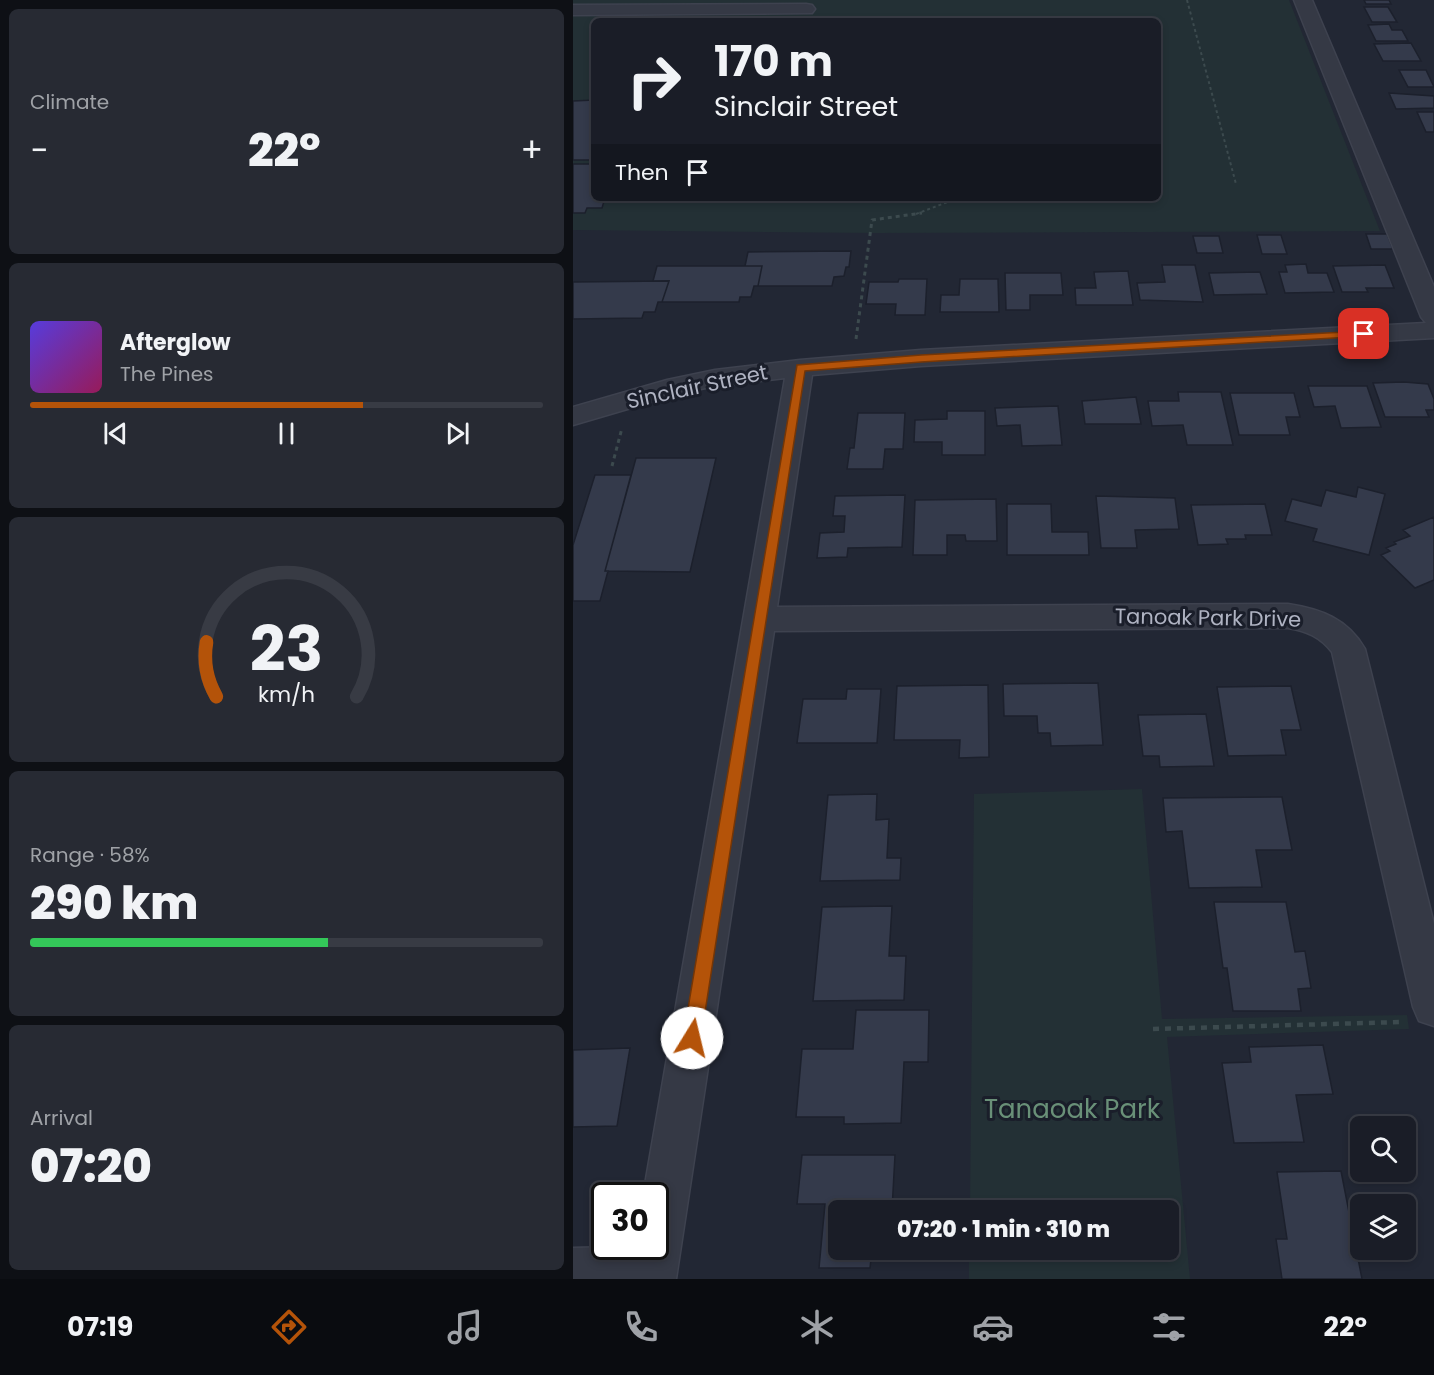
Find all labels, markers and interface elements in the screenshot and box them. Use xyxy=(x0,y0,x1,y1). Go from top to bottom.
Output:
text: 170 m xyxy=(714,32,833,91)
icon: right xyxy=(615,42,693,120)
text: Climate xyxy=(30,88,109,116)
text: Sinclair Street xyxy=(714,88,898,125)
text: 22° xyxy=(248,119,321,182)
text: − xyxy=(30,127,48,174)
text: + xyxy=(520,127,543,174)
icon: arrive xyxy=(681,156,714,189)
text: Then xyxy=(615,157,669,188)
pin xyxy=(1338,308,1389,359)
icon: arrive xyxy=(1347,317,1380,350)
text: Afterglow xyxy=(120,327,231,358)
street label: Sinclair Street xyxy=(624,357,770,416)
text: The Pines xyxy=(120,360,214,388)
icon: previous xyxy=(99,417,132,450)
icon: pause xyxy=(270,417,303,450)
icon: next xyxy=(441,417,474,450)
street label: Tanoak Park Drive xyxy=(1115,601,1301,634)
text: 23 xyxy=(250,605,323,693)
text: km/h xyxy=(258,679,315,710)
text: Range · 58% xyxy=(30,841,150,869)
text: 290 km xyxy=(30,872,198,935)
position arrow xyxy=(660,1006,724,1070)
park label: Tanaoak Park xyxy=(984,1091,1161,1127)
text: Arrival xyxy=(30,1104,93,1132)
map controls xyxy=(1350,1116,1416,1260)
button: search xyxy=(1350,1116,1416,1182)
text: 07:20 xyxy=(30,1135,152,1198)
speed limit sign: 30 xyxy=(591,1182,669,1260)
button: layers xyxy=(1350,1194,1416,1260)
text: 07:20 · 1 min · 310 m xyxy=(897,1214,1110,1245)
icon: directions xyxy=(268,1306,310,1348)
icon: music xyxy=(444,1306,486,1348)
icon: phone xyxy=(620,1306,662,1348)
icon: climate xyxy=(796,1306,838,1348)
icon: car xyxy=(972,1306,1014,1348)
icon: filters xyxy=(1148,1306,1190,1348)
text: 07:19 xyxy=(67,1308,133,1345)
text: 22° xyxy=(1324,1308,1367,1345)

